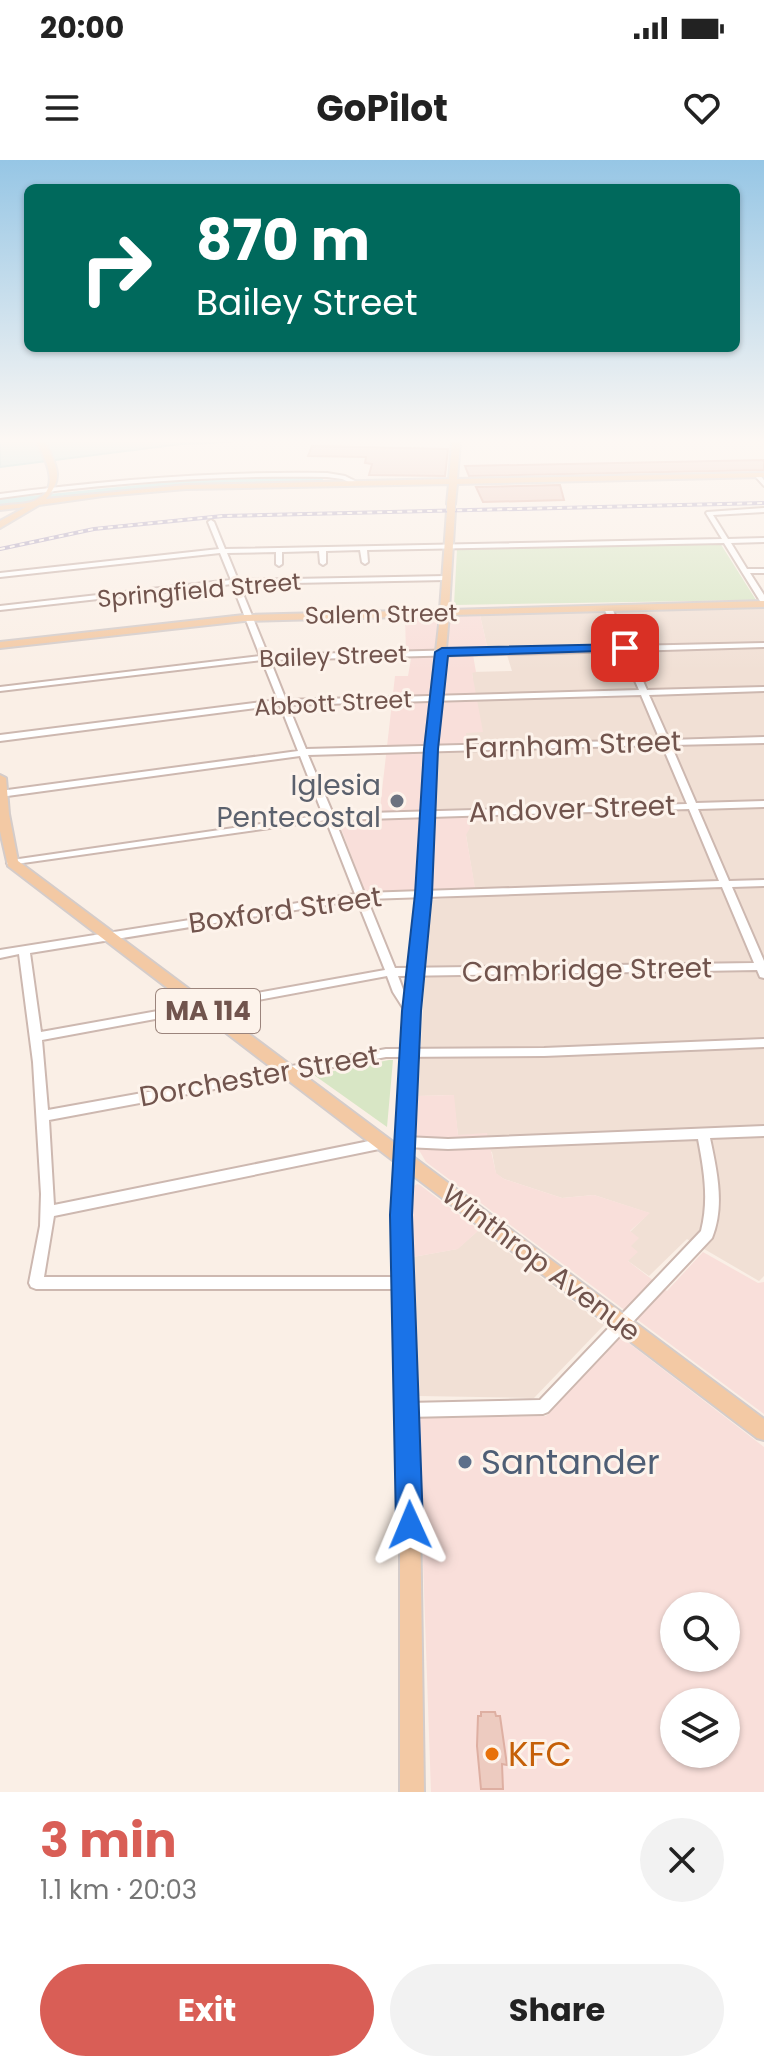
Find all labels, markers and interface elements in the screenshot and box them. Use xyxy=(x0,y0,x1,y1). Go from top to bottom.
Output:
text: 20:00 xyxy=(40,6,124,49)
text: GoPilot xyxy=(316,83,448,134)
icon: menu xyxy=(40,86,84,130)
icon: heart xyxy=(680,86,724,130)
text: 870 m xyxy=(196,201,370,280)
icon: right xyxy=(64,216,168,320)
text: Bailey Street xyxy=(196,277,418,328)
street label: Springfield Street xyxy=(96,565,302,615)
street label: Salem Street xyxy=(304,596,458,632)
pin xyxy=(591,614,659,682)
icon: arrive xyxy=(603,626,647,670)
street label: Bailey Street xyxy=(259,637,407,675)
street label: Abbott Street xyxy=(253,682,413,724)
street label: Farnham Street xyxy=(464,722,682,768)
place label: Iglesia Pentecostal xyxy=(216,766,381,837)
street label: Andover Street xyxy=(468,786,676,832)
marker: Iglesia Pentecostal xyxy=(388,792,406,810)
street label: Boxford Street xyxy=(186,877,384,943)
street label: Cambridge Street xyxy=(462,948,712,992)
road number: MA 114 xyxy=(156,989,260,1033)
street label: Dorchester Street xyxy=(136,1036,382,1116)
street label: Winthrop Avenue xyxy=(433,1175,649,1351)
place label: Santander xyxy=(481,1438,660,1486)
marker: Santander xyxy=(456,1453,474,1471)
position arrow xyxy=(368,1483,452,1567)
map controls xyxy=(660,1592,740,1768)
button: search xyxy=(660,1592,740,1672)
button: layers xyxy=(660,1688,740,1768)
place label: KFC xyxy=(508,1730,572,1778)
marker: KFC xyxy=(483,1745,501,1763)
text: 3 min xyxy=(40,1807,177,1874)
button: close xyxy=(640,1818,724,1902)
text: 1.1 km · 20:03 xyxy=(40,1872,197,1908)
button: Exit xyxy=(40,1964,374,2056)
button: Share xyxy=(390,1964,724,2056)

